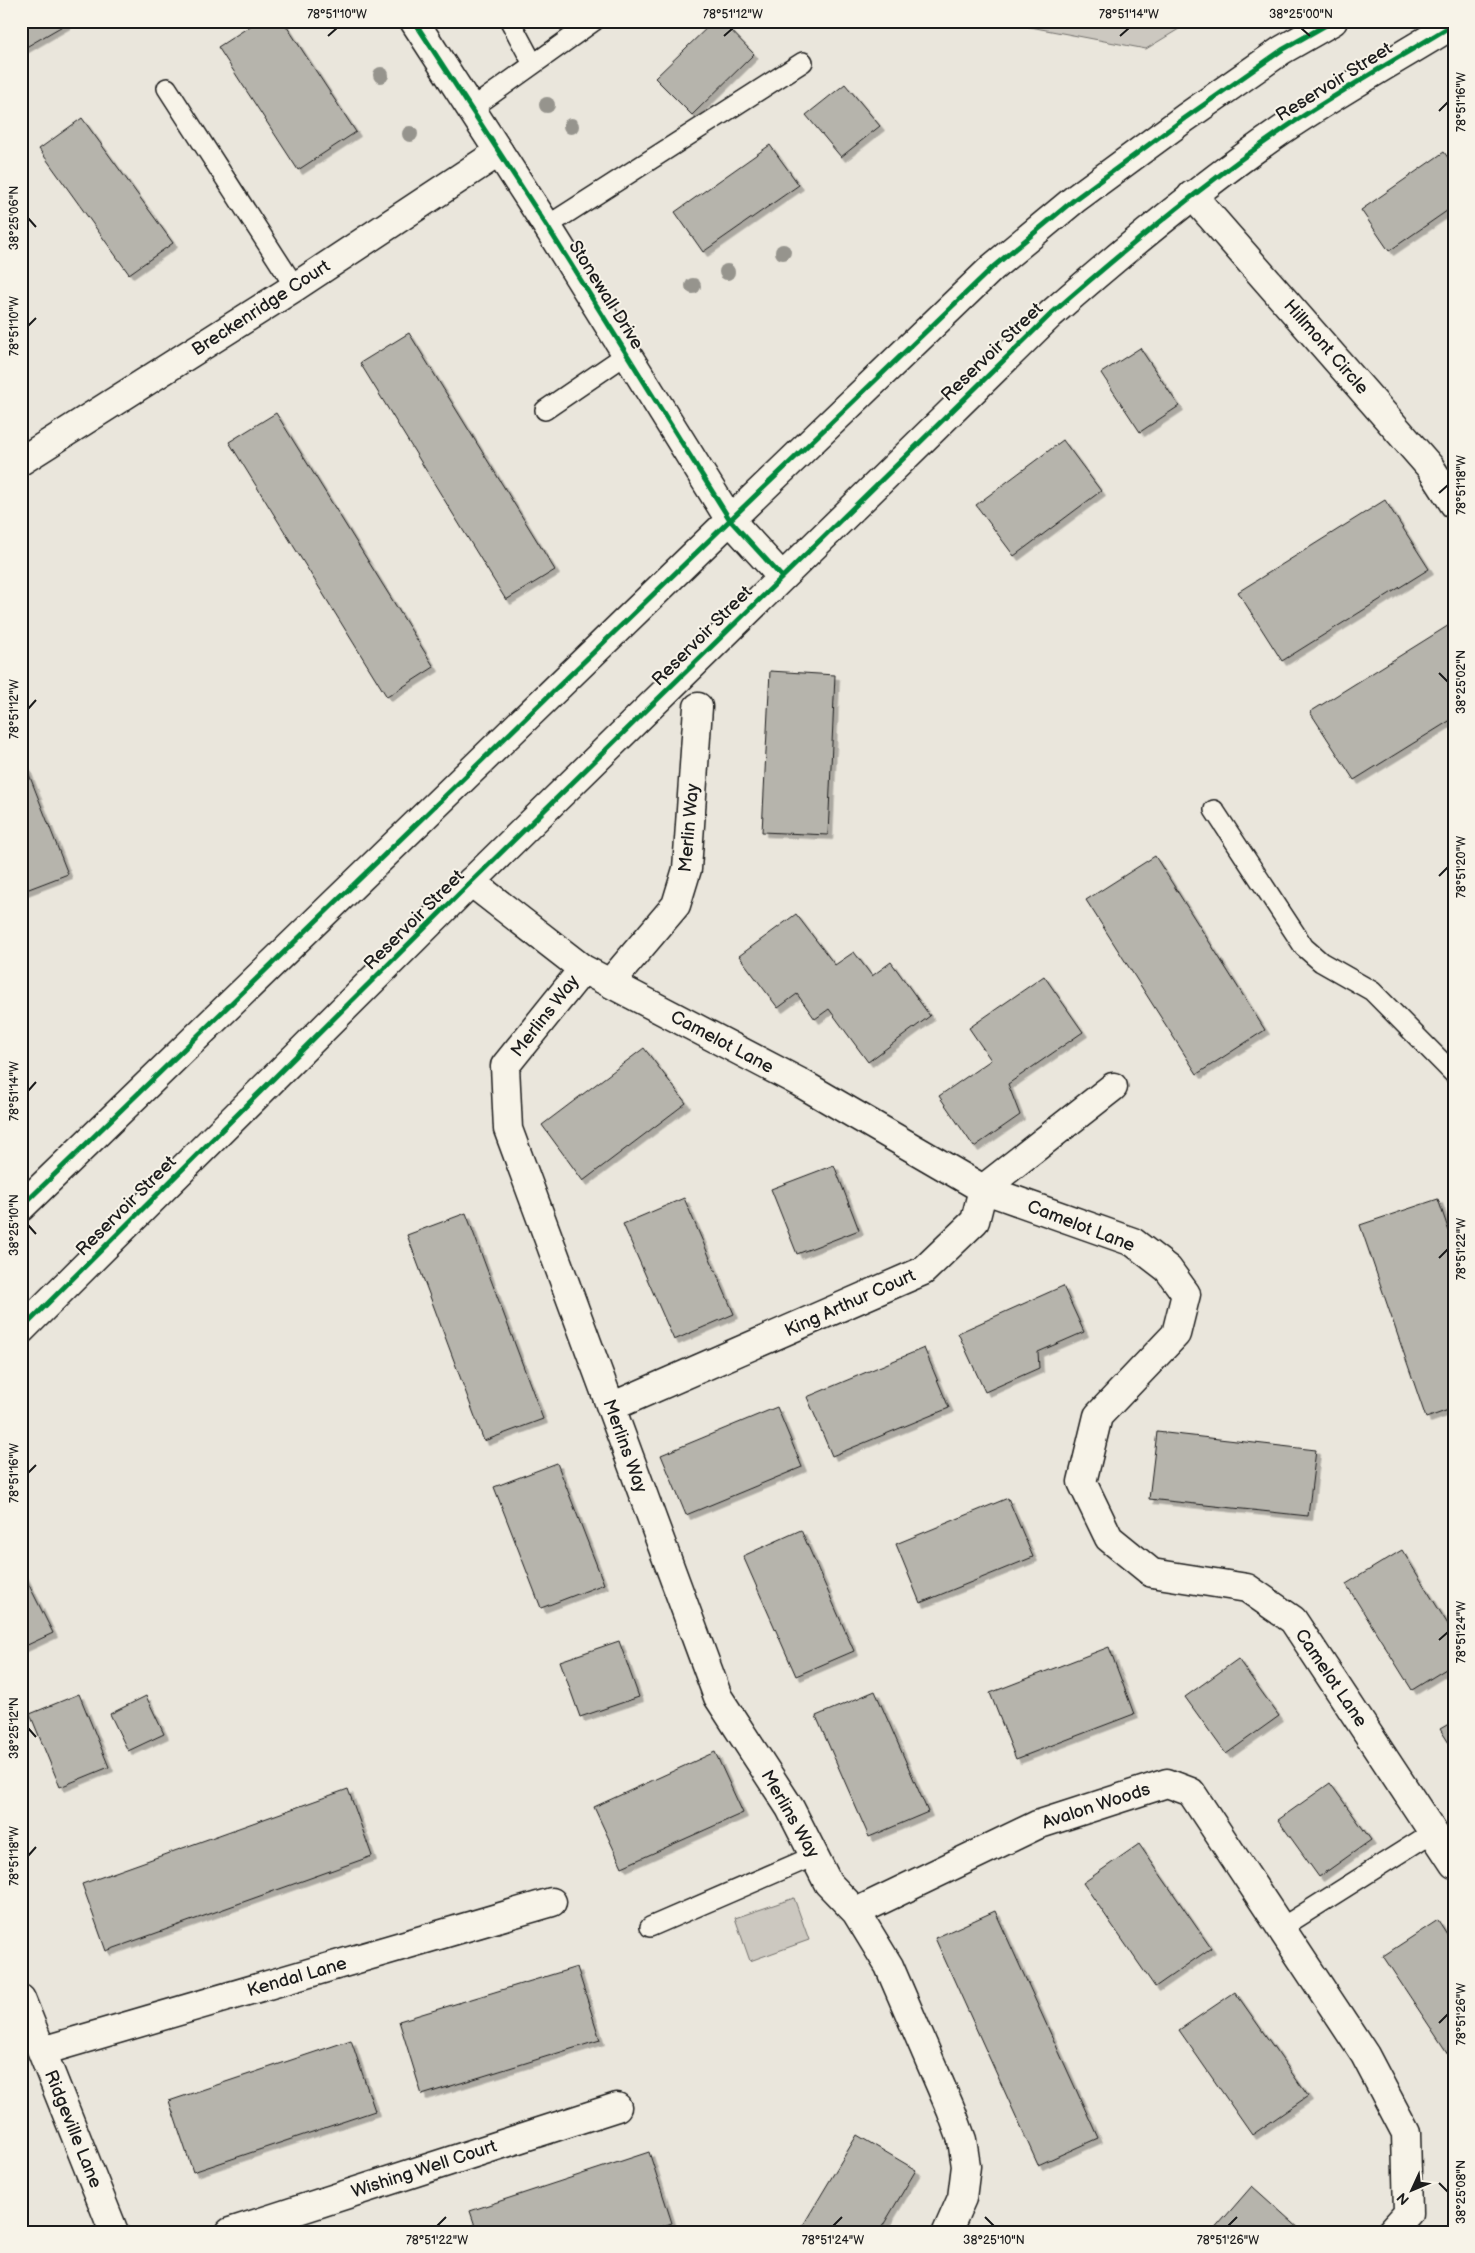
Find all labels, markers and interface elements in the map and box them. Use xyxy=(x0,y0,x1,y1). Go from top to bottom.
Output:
text: 78°51'10"W xyxy=(307,7,367,22)
text: 78°51'12"W xyxy=(703,7,763,22)
text: 78°51'14"W xyxy=(1099,7,1159,22)
text: 38°25'00"N xyxy=(1269,7,1333,22)
street label: Reservoir Street xyxy=(1272,38,1396,126)
text: 78°51'16"W xyxy=(1454,72,1469,132)
text: 38°25'06"N xyxy=(7,186,22,250)
street label: Stonewall Drive xyxy=(564,237,648,354)
street label: Breckenridge Court xyxy=(188,255,334,360)
street label: Hillmont Circle xyxy=(1279,295,1373,399)
text: 78°51'10"W xyxy=(7,296,22,356)
street label: Reservoir Street xyxy=(937,298,1047,406)
text: 78°51'18"W xyxy=(1454,455,1469,515)
street label: Reservoir Street xyxy=(648,581,757,690)
text: 38°25'02"N xyxy=(1454,650,1469,714)
text: 78°51'12"W xyxy=(7,679,22,739)
street label: Merlin Way xyxy=(675,782,703,873)
text: 78°51'20"W xyxy=(1454,836,1469,898)
street label: Reservoir Street xyxy=(360,865,469,974)
street label: Merlins Way xyxy=(507,970,584,1061)
street label: Camelot Lane xyxy=(667,1006,777,1078)
text: 78°51'14"W xyxy=(7,1061,22,1121)
street label: Reservoir Street xyxy=(72,1151,181,1260)
text: 38°25'10"N xyxy=(7,1194,22,1256)
street label: Camelot Lane xyxy=(1024,1196,1138,1256)
text: 78°51'22"W xyxy=(1454,1218,1469,1280)
street label: King Arthur Court xyxy=(781,1265,919,1341)
street label: Merlins Way xyxy=(598,1396,652,1496)
text: 78°51'16"W xyxy=(7,1443,22,1503)
text: 78°51'24"W xyxy=(1454,1601,1469,1663)
street label: Camelot Lane xyxy=(1291,1625,1372,1731)
text: 38°25'12"N xyxy=(7,1697,22,1759)
street label: Merlins Way xyxy=(756,1766,824,1862)
street label: Avalon Woods xyxy=(1039,1779,1153,1833)
text: 78°51'18"W xyxy=(7,1826,22,1886)
street label: Kendal Lane xyxy=(245,1953,349,2001)
text: 78°51'26"W xyxy=(1454,1983,1469,2045)
street label: Ridgeville Lane xyxy=(40,2067,106,2191)
street label: Wishing Well Court xyxy=(349,2135,500,2202)
text: 38°25'08"N xyxy=(1454,2160,1469,2224)
north arrow xyxy=(1388,2166,1438,2216)
text: N xyxy=(1393,2189,1413,2208)
text: 78°51'22"W xyxy=(406,2233,468,2248)
text: 78°51'24"W xyxy=(802,2233,864,2248)
text: 38°25'10"N xyxy=(963,2233,1025,2248)
text: 78°51'26"W xyxy=(1197,2233,1259,2248)

